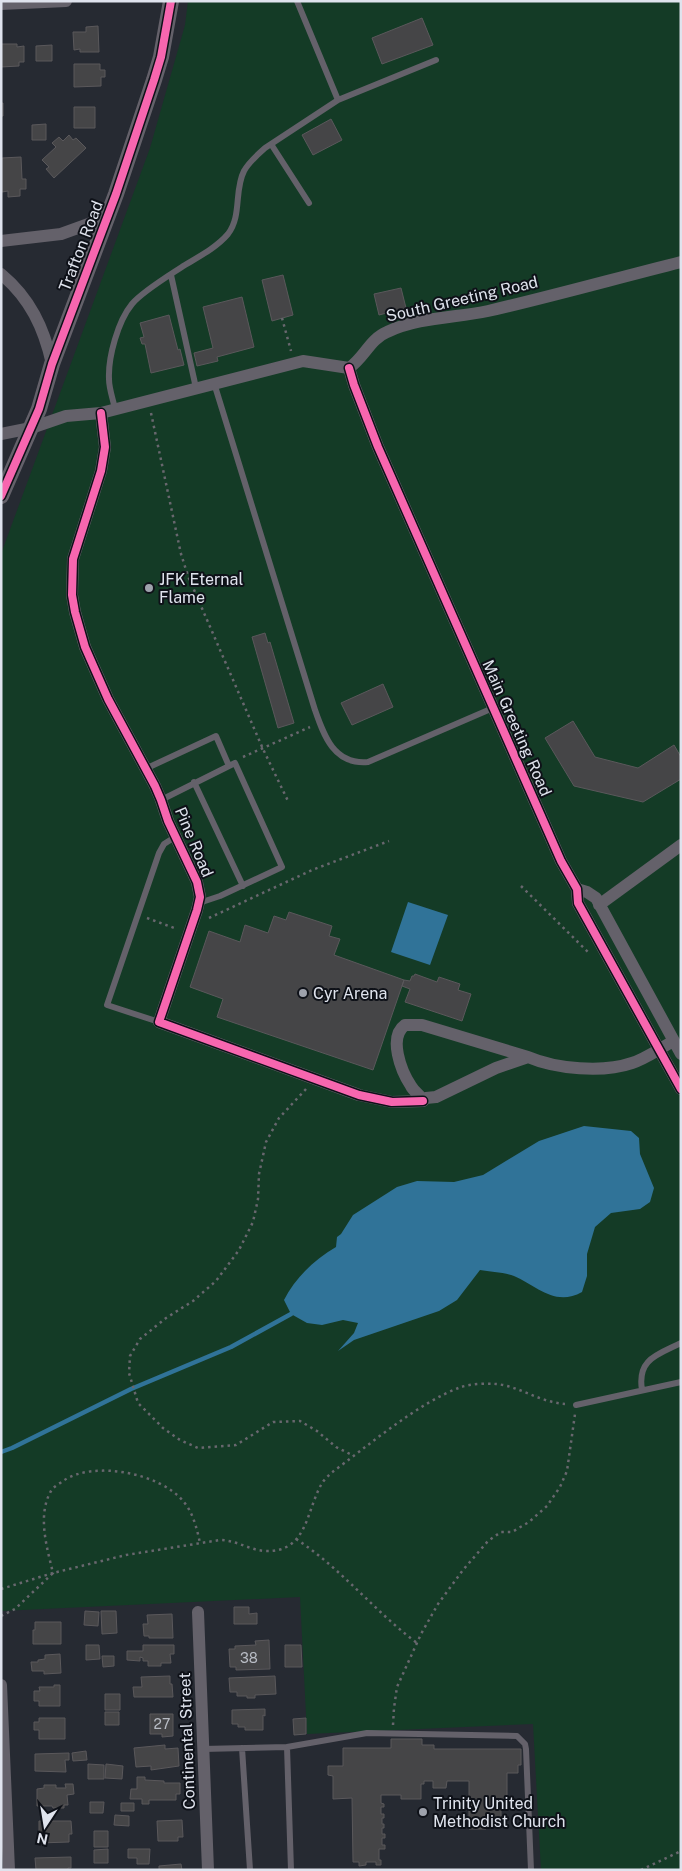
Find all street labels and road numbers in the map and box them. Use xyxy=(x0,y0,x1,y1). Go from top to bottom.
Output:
street label: Trafton Road xyxy=(55,198,107,294)
street label: South Greeting Road xyxy=(384,272,540,326)
street label: Main Greeting Road xyxy=(478,657,556,799)
street label: Pine Road xyxy=(171,804,217,880)
street label: Continental Street xyxy=(175,1672,199,1810)

